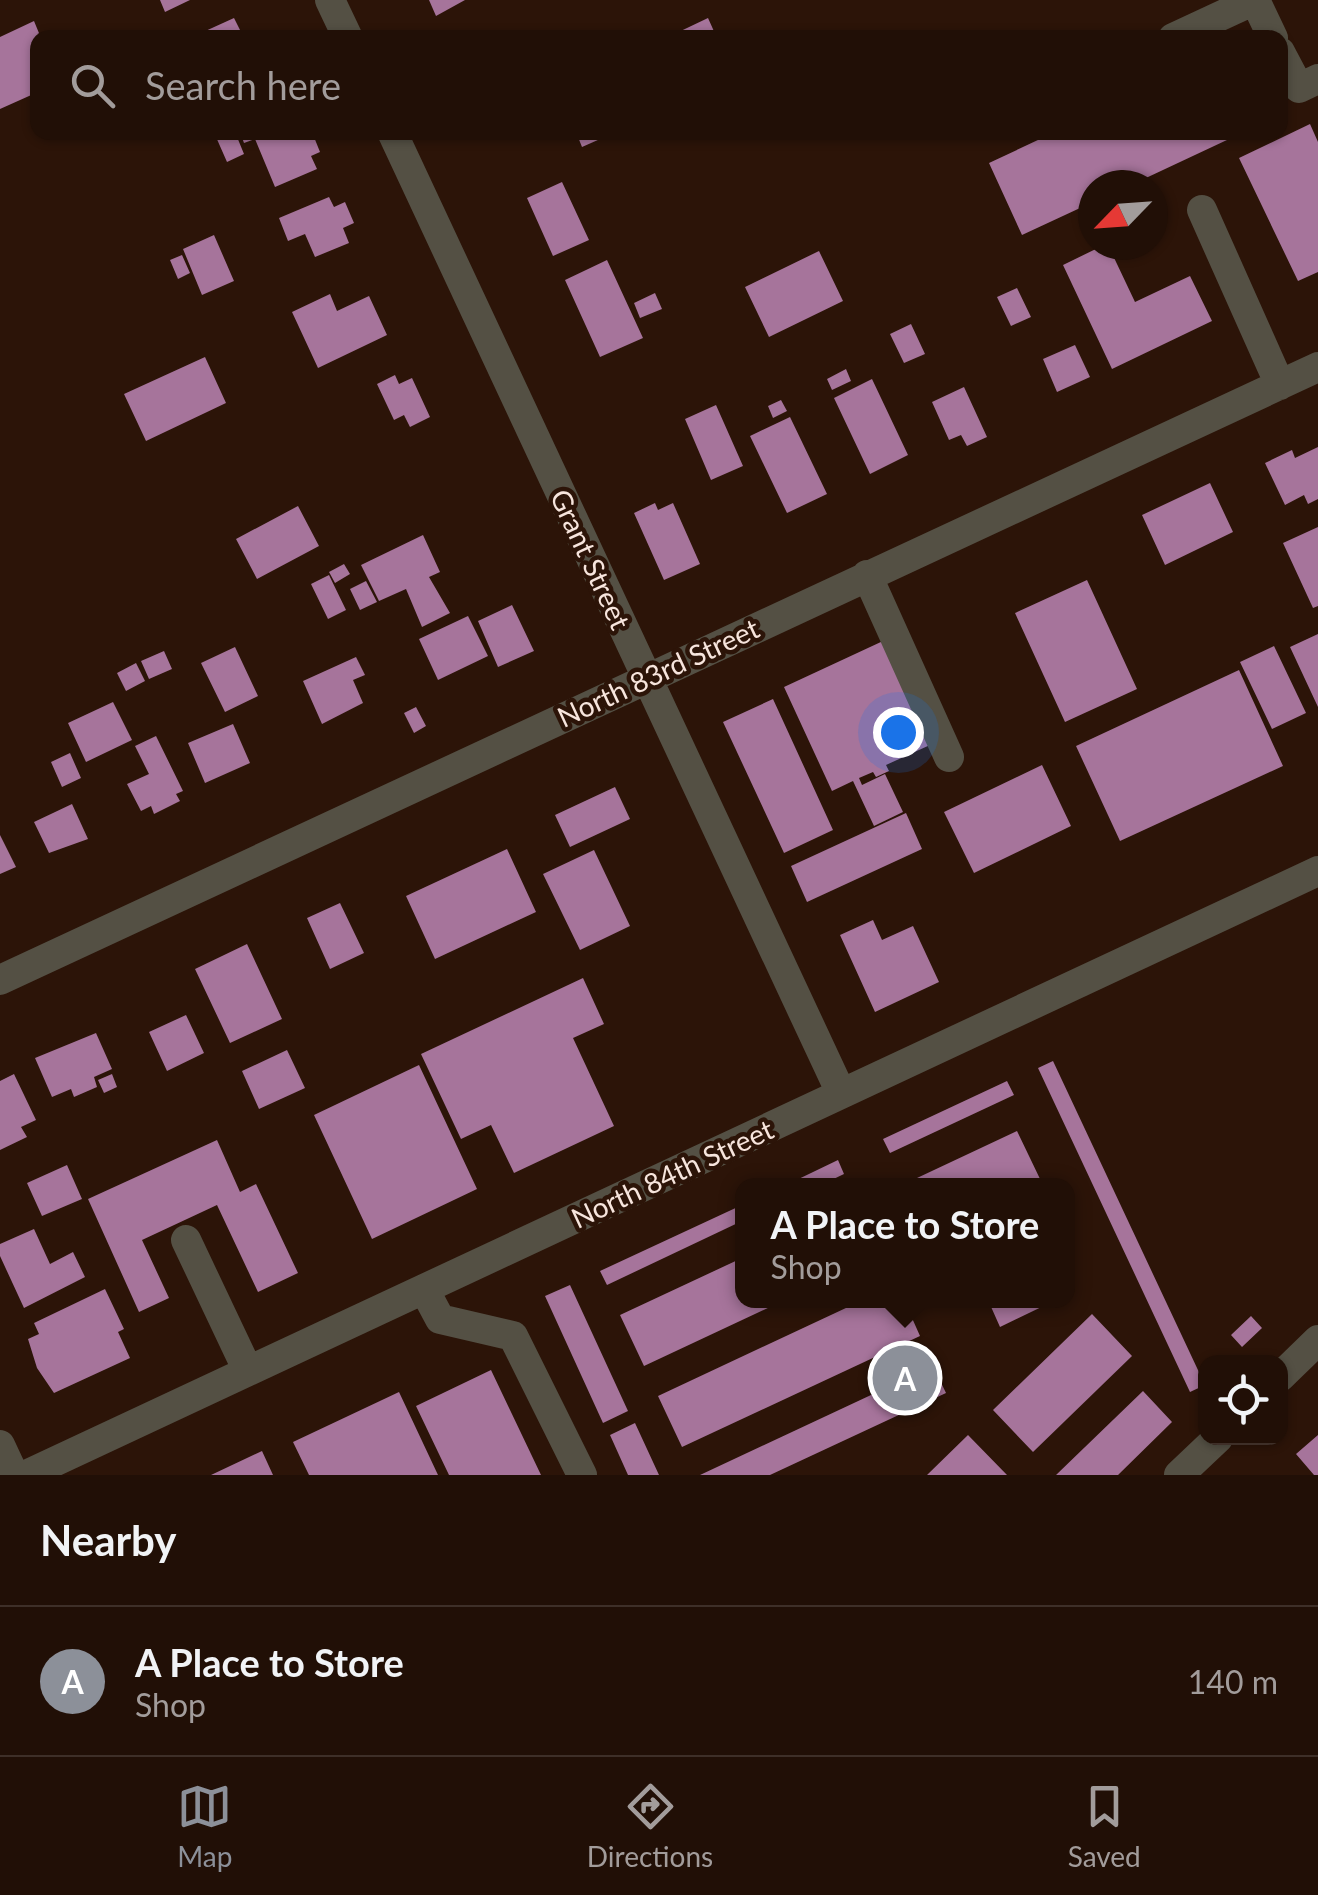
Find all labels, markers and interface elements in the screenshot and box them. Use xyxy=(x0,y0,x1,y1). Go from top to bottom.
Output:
search box xyxy=(30,30,1288,140)
icon: search xyxy=(65,58,120,113)
text: Search here xyxy=(145,62,341,108)
north arrow xyxy=(1078,170,1168,260)
street label: Grant Street xyxy=(544,484,638,634)
street label: North 83rd Street xyxy=(552,610,764,734)
your location xyxy=(873,707,924,758)
street label: North 84th Street xyxy=(566,1111,778,1235)
popup xyxy=(735,1178,1075,1308)
text: A Place to Store xyxy=(771,1201,1039,1247)
text: Shop xyxy=(771,1247,842,1286)
pin: A xyxy=(872,1340,938,1416)
map controls xyxy=(1198,1355,1288,1445)
button: locate xyxy=(1198,1355,1288,1445)
text: Nearby xyxy=(40,1515,177,1565)
text: A Place to Store xyxy=(135,1639,404,1685)
text: A xyxy=(61,1662,84,1701)
text: 140 m xyxy=(1188,1662,1278,1701)
text: Shop xyxy=(135,1685,206,1724)
tab: Map xyxy=(177,1779,232,1873)
tab: Directions xyxy=(587,1779,713,1873)
tab: Saved xyxy=(1068,1779,1141,1873)

